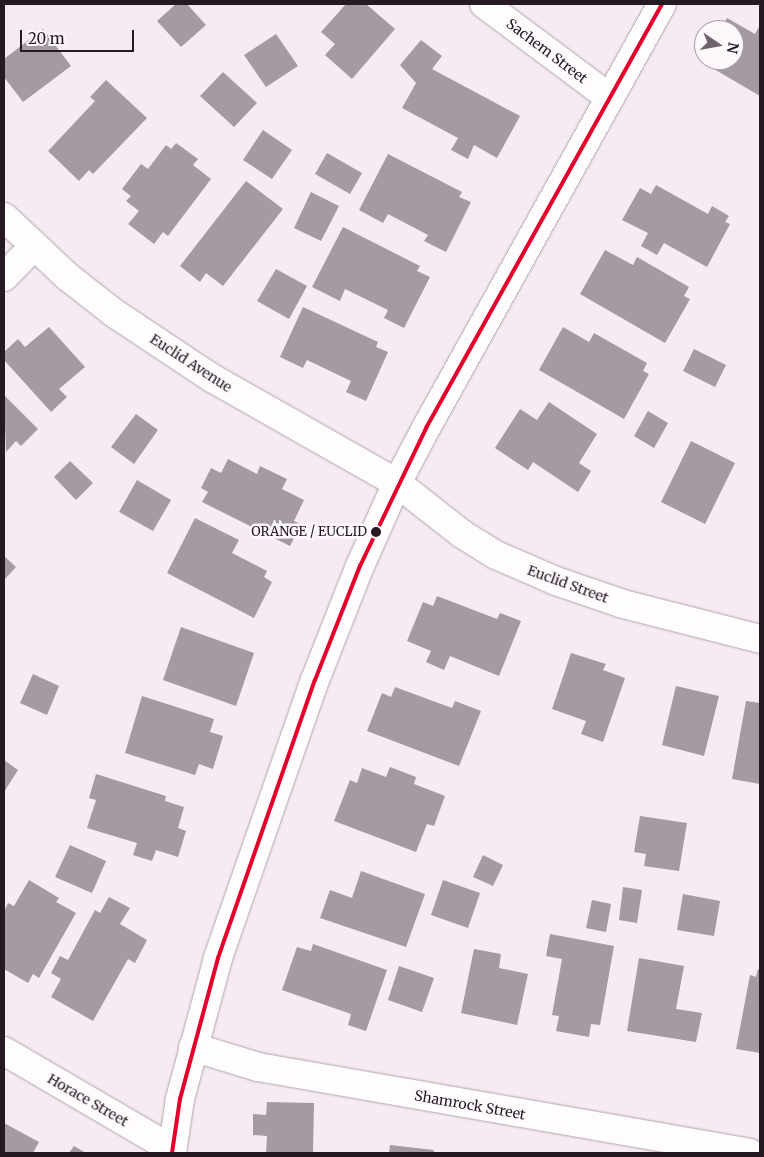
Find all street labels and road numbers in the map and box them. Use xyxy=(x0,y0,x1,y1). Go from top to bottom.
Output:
street label: Sachem Street xyxy=(503,15,591,87)
street label: Euclid Avenue xyxy=(147,330,235,396)
street label: Euclid Street xyxy=(525,562,611,606)
street label: Horace Street xyxy=(45,1070,131,1130)
street label: Shamrock Street xyxy=(413,1087,527,1123)

